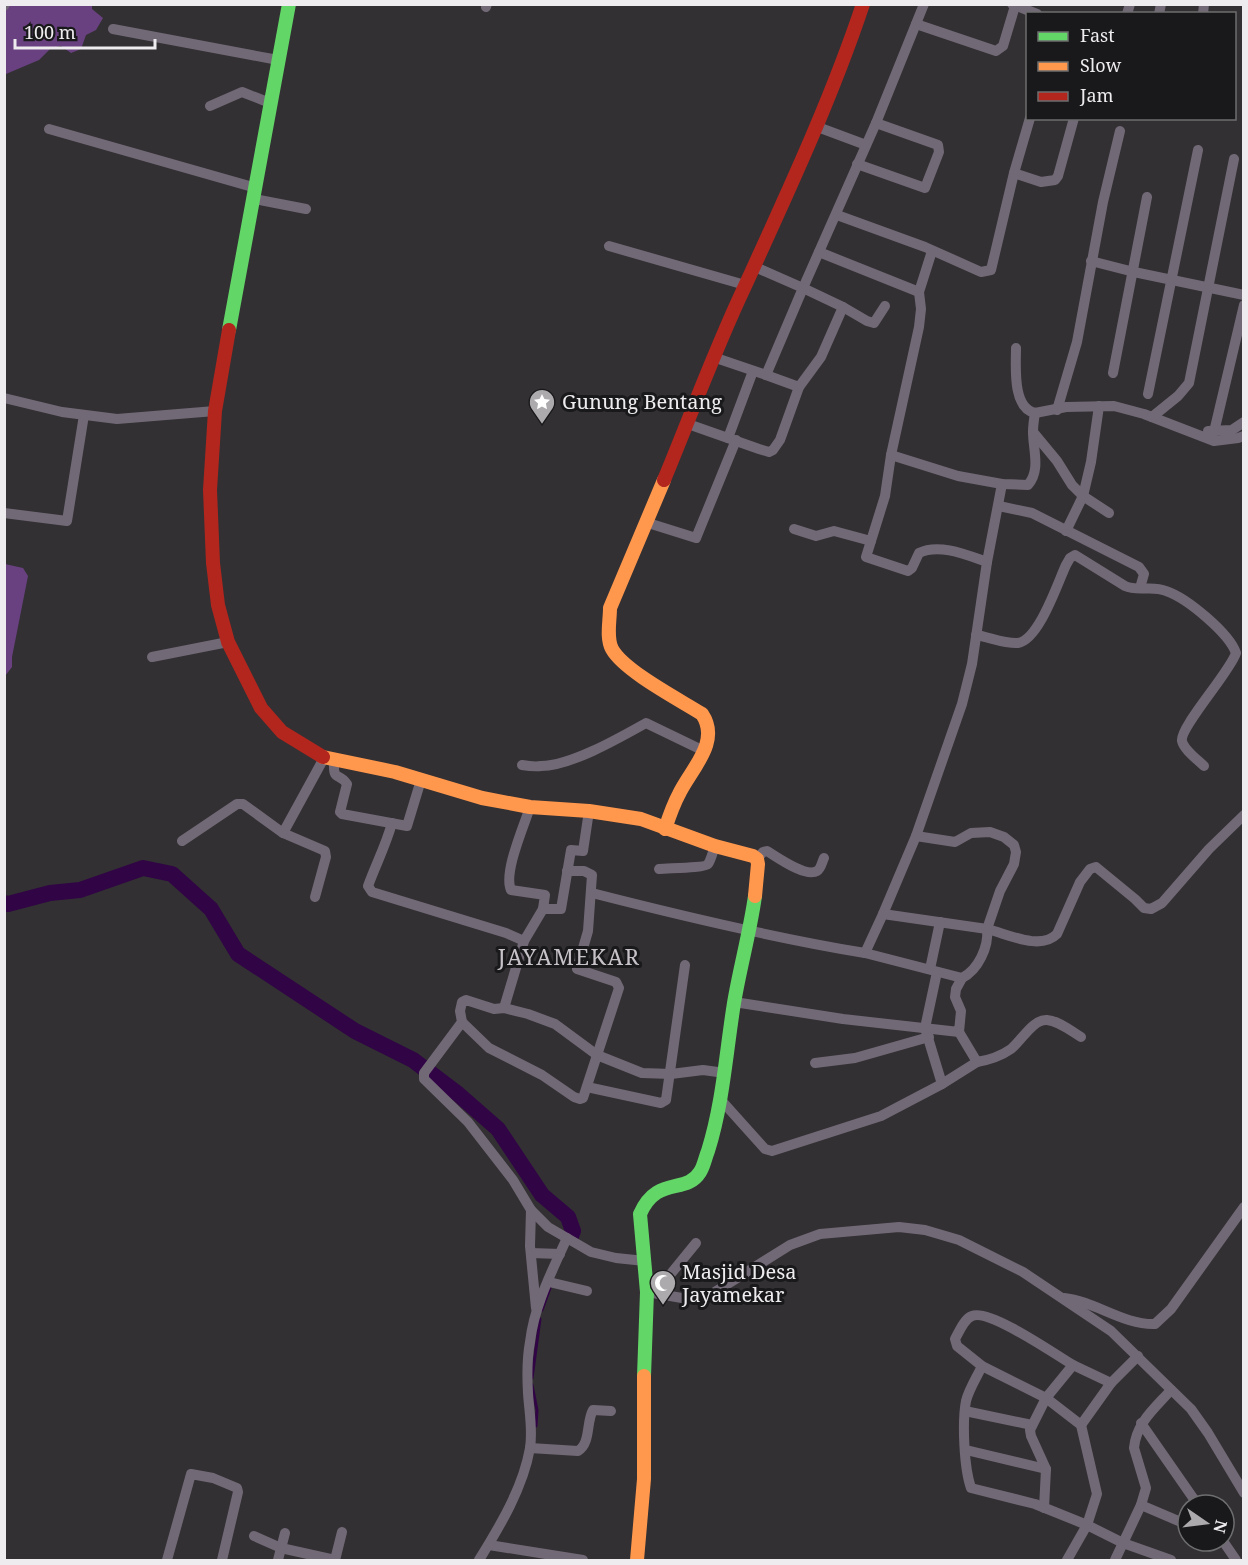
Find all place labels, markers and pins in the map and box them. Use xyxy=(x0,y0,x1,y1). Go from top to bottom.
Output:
place icon: Gunung Bentang xyxy=(527,387,557,425)
place label: Gunung Bentang xyxy=(562,388,722,415)
place label: Masjid Desa Jayamekar xyxy=(681,1258,796,1308)
mosque icon: Masjid Desa Jayamekar xyxy=(648,1268,678,1306)

